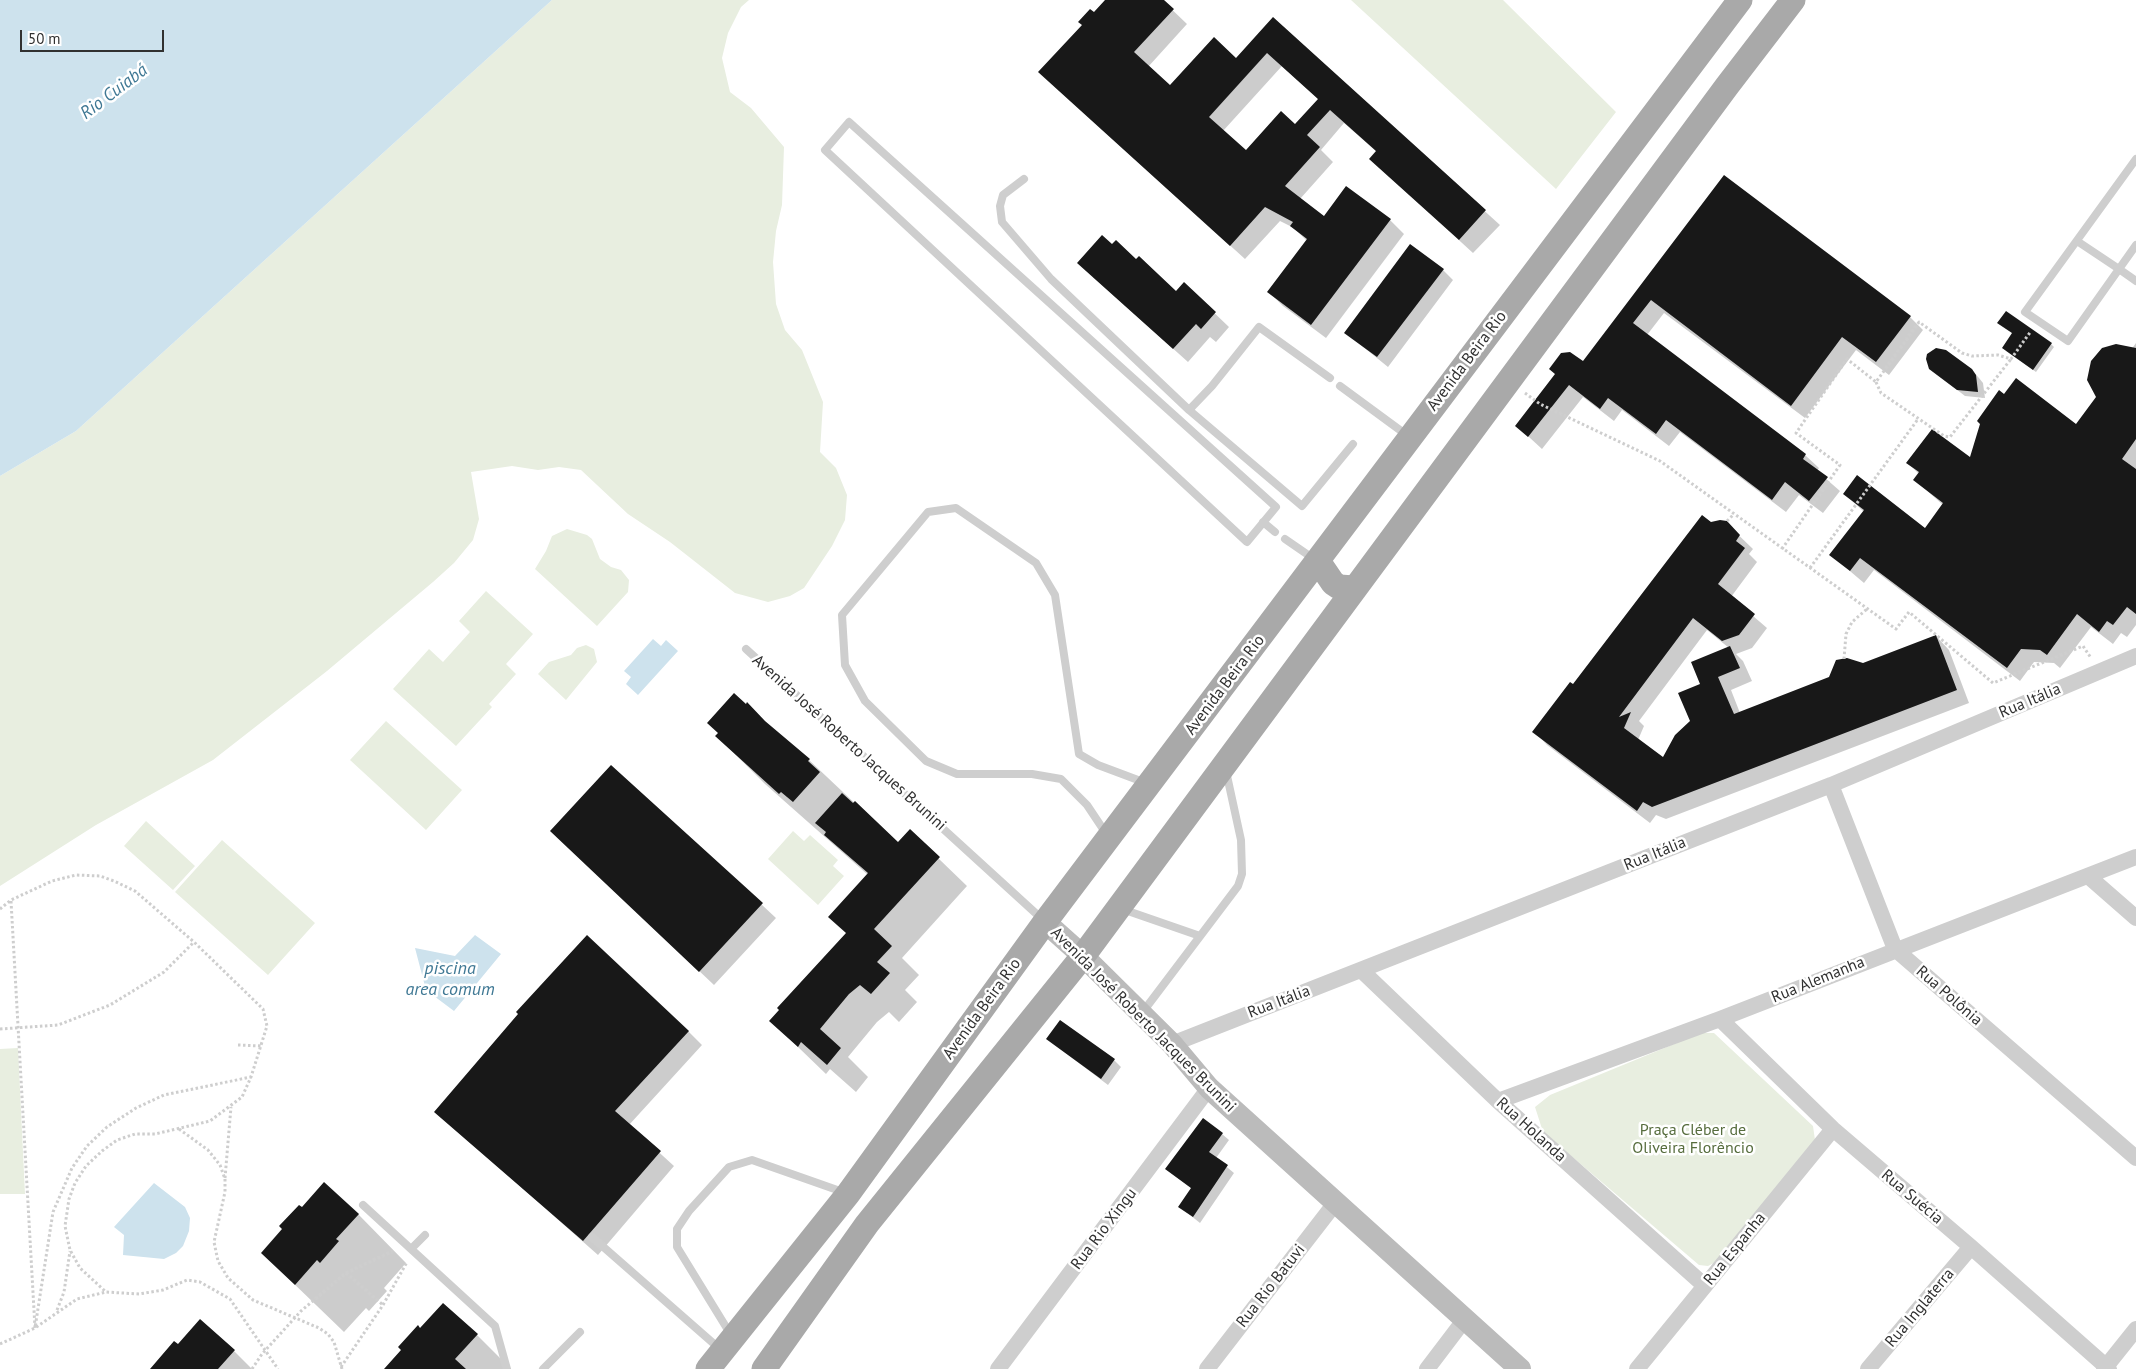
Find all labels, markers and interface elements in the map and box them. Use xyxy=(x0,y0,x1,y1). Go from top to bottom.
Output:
scale bar xyxy=(22,20,166,52)
text: 50 m xyxy=(28,29,61,48)
water label: Rio Cuiabá xyxy=(76,60,152,124)
street label: Avenida Beira Rio xyxy=(1423,307,1511,415)
street label: Avenida Beira Rio xyxy=(1181,631,1269,739)
street label: Avenida José Roberto Jacques Brunini xyxy=(748,651,950,835)
street label: Rua Itália xyxy=(1996,679,2064,723)
street label: Rua Itália xyxy=(1621,833,1689,875)
street label: Avenida José Roberto Jacques Brunini xyxy=(1046,923,1240,1117)
street label: Rua Alemanha xyxy=(1769,953,1867,1007)
street label: Avenida Beira Rio xyxy=(939,955,1025,1063)
water label: piscina area comum xyxy=(405,958,495,1001)
street label: Rua Polônia xyxy=(1912,962,1986,1030)
street label: Rua Itália xyxy=(1245,981,1313,1023)
street label: Rua Holanda xyxy=(1492,1094,1570,1166)
park label: Praça Cléber de Oliveira Florêncio xyxy=(1632,1120,1754,1158)
street label: Rua Suécia xyxy=(1877,1166,1947,1228)
street label: Rua Rio Xingu xyxy=(1067,1184,1141,1274)
street label: Rua Espanha xyxy=(1700,1209,1770,1289)
street label: Rua Rio Batuvi xyxy=(1233,1241,1309,1331)
street label: Rua Inglaterra xyxy=(1881,1265,1959,1351)

